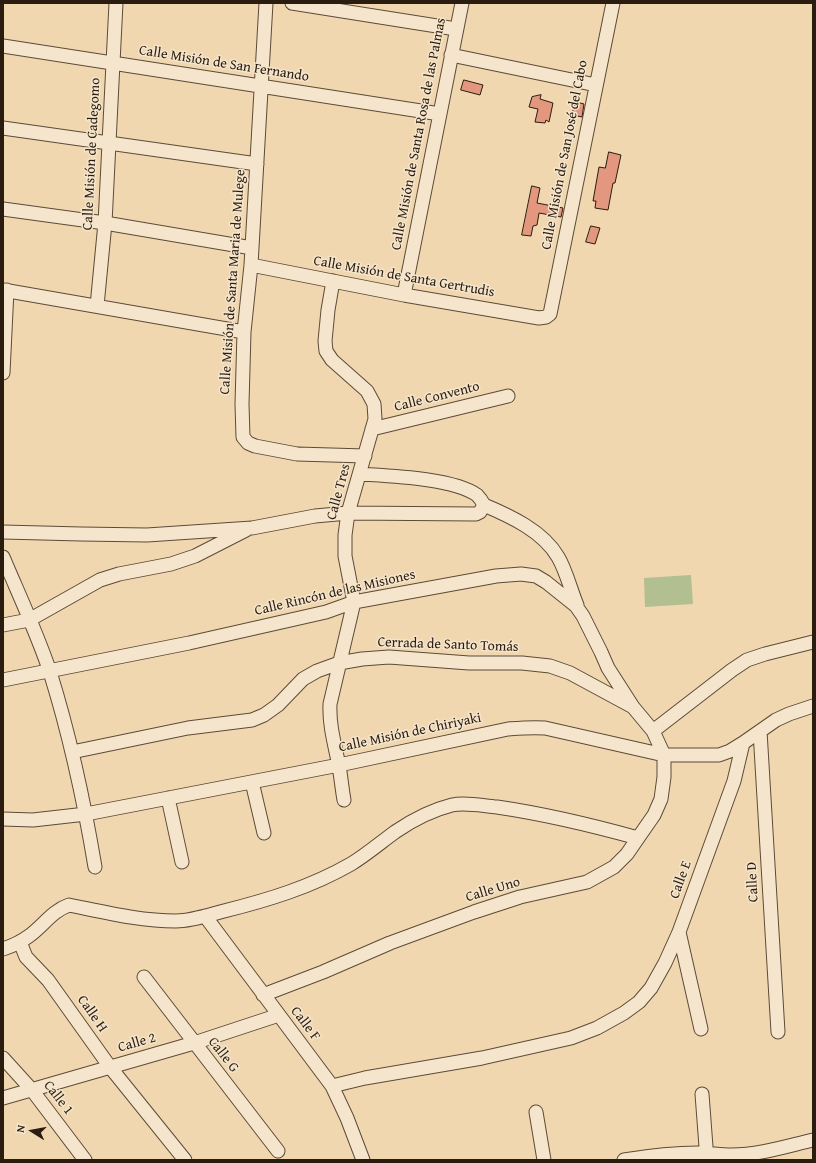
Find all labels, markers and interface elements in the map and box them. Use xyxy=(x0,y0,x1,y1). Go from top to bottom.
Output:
street label: Calle Misión de Santa Rosa de las Palmas xyxy=(388,16,450,252)
street label: Calle Misión de San Fernando xyxy=(138,42,310,86)
street label: Calle Misión de San José del Cabo xyxy=(538,59,592,251)
street label: Calle Misión de Cadegomo xyxy=(80,77,104,231)
street label: Calle Misión de Santa Maria de Mulege xyxy=(217,169,249,395)
street label: Calle Misión de Santa Gertrudis xyxy=(312,253,496,301)
street label: Calle Convento xyxy=(393,378,481,416)
street label: Calle Tres xyxy=(323,462,355,522)
street label: Calle Rincón de las Misiones xyxy=(253,566,417,620)
street label: Cerrada de Santo Tomás xyxy=(377,634,519,656)
street label: Calle Misión de Chiriyaki xyxy=(337,710,483,756)
street label: Calle E xyxy=(666,859,696,901)
street label: Calle D xyxy=(744,861,762,903)
street label: Calle Uno xyxy=(464,874,522,906)
street label: Calle H xyxy=(73,992,111,1036)
street label: Calle F xyxy=(287,1004,323,1044)
street label: Calle 2 xyxy=(116,1030,158,1056)
street label: Calle G xyxy=(204,1034,242,1076)
street label: Calle 1 xyxy=(40,1078,76,1118)
north arrow xyxy=(12,1111,52,1151)
text: N xyxy=(12,1124,29,1134)

